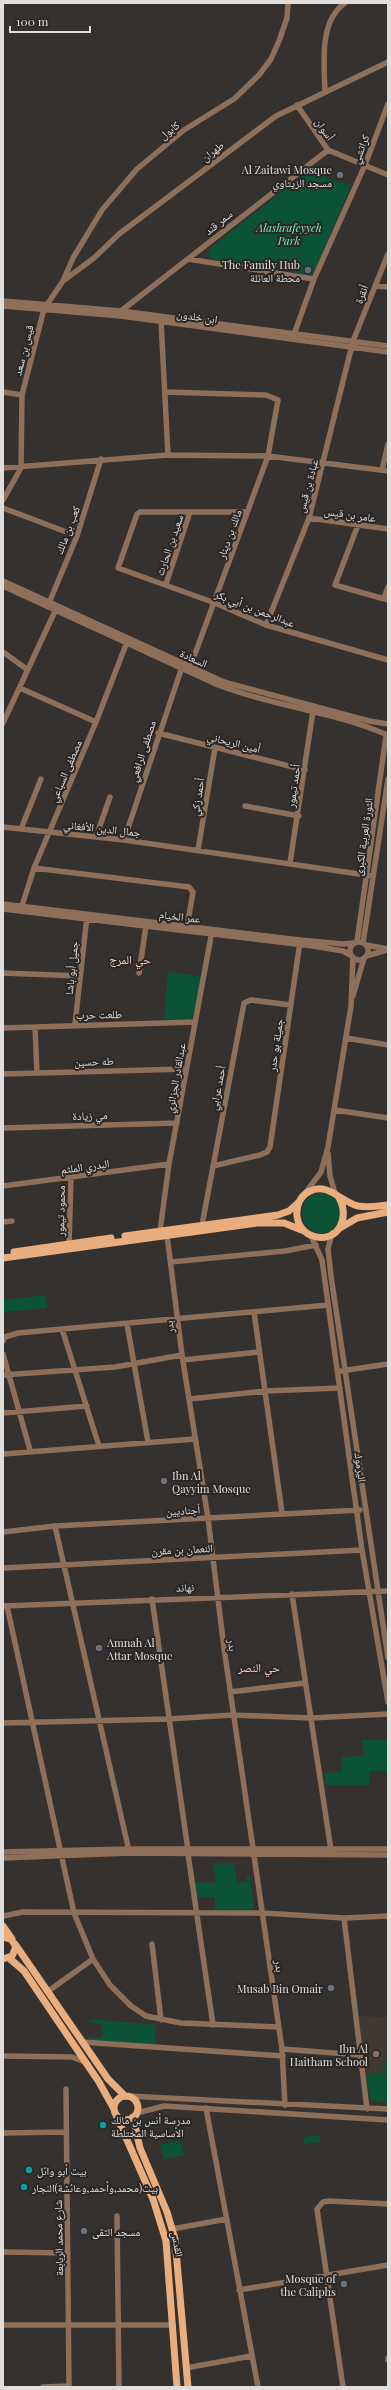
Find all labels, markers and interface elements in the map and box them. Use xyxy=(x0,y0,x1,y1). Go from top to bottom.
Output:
scale bar xyxy=(10,8,90,34)
text: 100 m xyxy=(16,13,49,29)
street label: أسوان xyxy=(312,115,338,143)
street label: كابول xyxy=(156,117,183,143)
street label: كراتشي xyxy=(348,132,374,166)
street label: طهران xyxy=(198,137,226,165)
place label: Al Zaitawi Mosque مسجد الزيتاوي xyxy=(241,162,332,191)
marker: Al Zaitawi Mosque مسجد الزيتاوي xyxy=(335,170,345,180)
street label: سمر قند xyxy=(201,206,235,238)
park label: Alashrafeyyeh Park xyxy=(255,220,322,248)
place label: The Family Hub محطة العائلة xyxy=(222,257,300,285)
marker: The Family Hub محطة العائلة xyxy=(303,265,313,275)
street label: أنقرة xyxy=(351,282,371,306)
street label: ابن خلدون xyxy=(175,306,219,326)
street label: قيس بن سعد xyxy=(9,323,37,377)
street label: عبادة بن قيس xyxy=(293,457,322,515)
street label: كعب بن مالك xyxy=(51,503,83,557)
street label: عامر بن قيس xyxy=(323,503,377,525)
street label: مالك بن دينار xyxy=(213,507,245,562)
street label: سعيد بن الحارث xyxy=(152,512,186,578)
street label: عبدالرحمن بن أبي بكر xyxy=(211,585,298,632)
street label: السعادة xyxy=(178,645,210,671)
street label: مصطفى الرافعي xyxy=(125,718,161,784)
street label: أمين الريحاني xyxy=(205,728,262,758)
street label: مصطفى السباعي xyxy=(45,738,87,805)
street label: أحمد تيمور xyxy=(282,763,303,810)
street label: أحمد زكي xyxy=(187,777,209,817)
street label: الثورة العربية الكبرى xyxy=(350,797,376,877)
street label: جمال الدين الأفغاني xyxy=(62,816,141,841)
street label: عمر الخيام xyxy=(158,906,202,926)
street label: جميل أبو باشا xyxy=(61,940,81,996)
district label: حي المرج xyxy=(109,951,151,970)
street label: طلعت حرب xyxy=(76,1006,122,1022)
street label: جميلة بو حدر xyxy=(264,1018,286,1073)
street label: عبدالقادر الجزائري xyxy=(161,1041,190,1115)
street label: طه حسين xyxy=(74,1053,114,1069)
street label: أحمد عرابي xyxy=(205,1064,230,1112)
street label: مي زيادة xyxy=(72,1107,108,1125)
street label: البدري الملثم xyxy=(60,1155,111,1179)
street label: محمود تيمور xyxy=(52,1185,68,1238)
street label: بدر xyxy=(161,1320,177,1335)
street label: اليرموك xyxy=(352,1451,370,1483)
place label: Ibn Al Qayyim Mosque xyxy=(172,1468,251,1496)
marker: Ibn Al Qayyim Mosque xyxy=(159,1476,169,1486)
street label: أجناديين xyxy=(165,1502,201,1518)
street label: النعمان بن مقرن xyxy=(151,1540,213,1558)
street label: نهاند xyxy=(176,1579,194,1595)
place label: Amnah Al Attar Mosque xyxy=(106,1635,173,1663)
street label: بدر xyxy=(225,1637,241,1652)
marker: Amnah Al Attar Mosque xyxy=(94,1643,104,1653)
district label: حي النصر xyxy=(237,1659,280,1678)
street label: بدر xyxy=(272,1958,288,1973)
place label: Musab Bin Omair xyxy=(237,1981,323,1996)
marker: Musab Bin Omair xyxy=(326,1983,336,1993)
place label: Ibn Al Haitham School xyxy=(290,2041,368,2069)
marker: Ibn Al Haitham School xyxy=(371,2049,381,2059)
place label: مدرسة أنس بن مالك الأساسية المختلطة xyxy=(111,2112,190,2140)
marker: مدرسة أنس بن مالك الأساسية المختلطة xyxy=(98,2120,108,2130)
place label: بيت أبو وائل xyxy=(37,2163,87,2178)
marker: بيت أبو وائل xyxy=(24,2165,34,2175)
place label: بيت(محمد,وأحمد,وعائشة)النجار xyxy=(31,2180,158,2195)
marker: بيت(محمد,وأحمد,وعائشة)النجار xyxy=(19,2182,29,2192)
street label: شارع محمد الربابعة xyxy=(50,2200,66,2276)
place label: مسجد التقى xyxy=(92,2224,140,2239)
marker: مسجد التقى xyxy=(79,2226,89,2236)
street label: القدس xyxy=(168,2230,188,2258)
place label: Mosque of the Caliphs xyxy=(280,2271,337,2299)
marker: Mosque of the Caliphs xyxy=(339,2279,349,2289)

